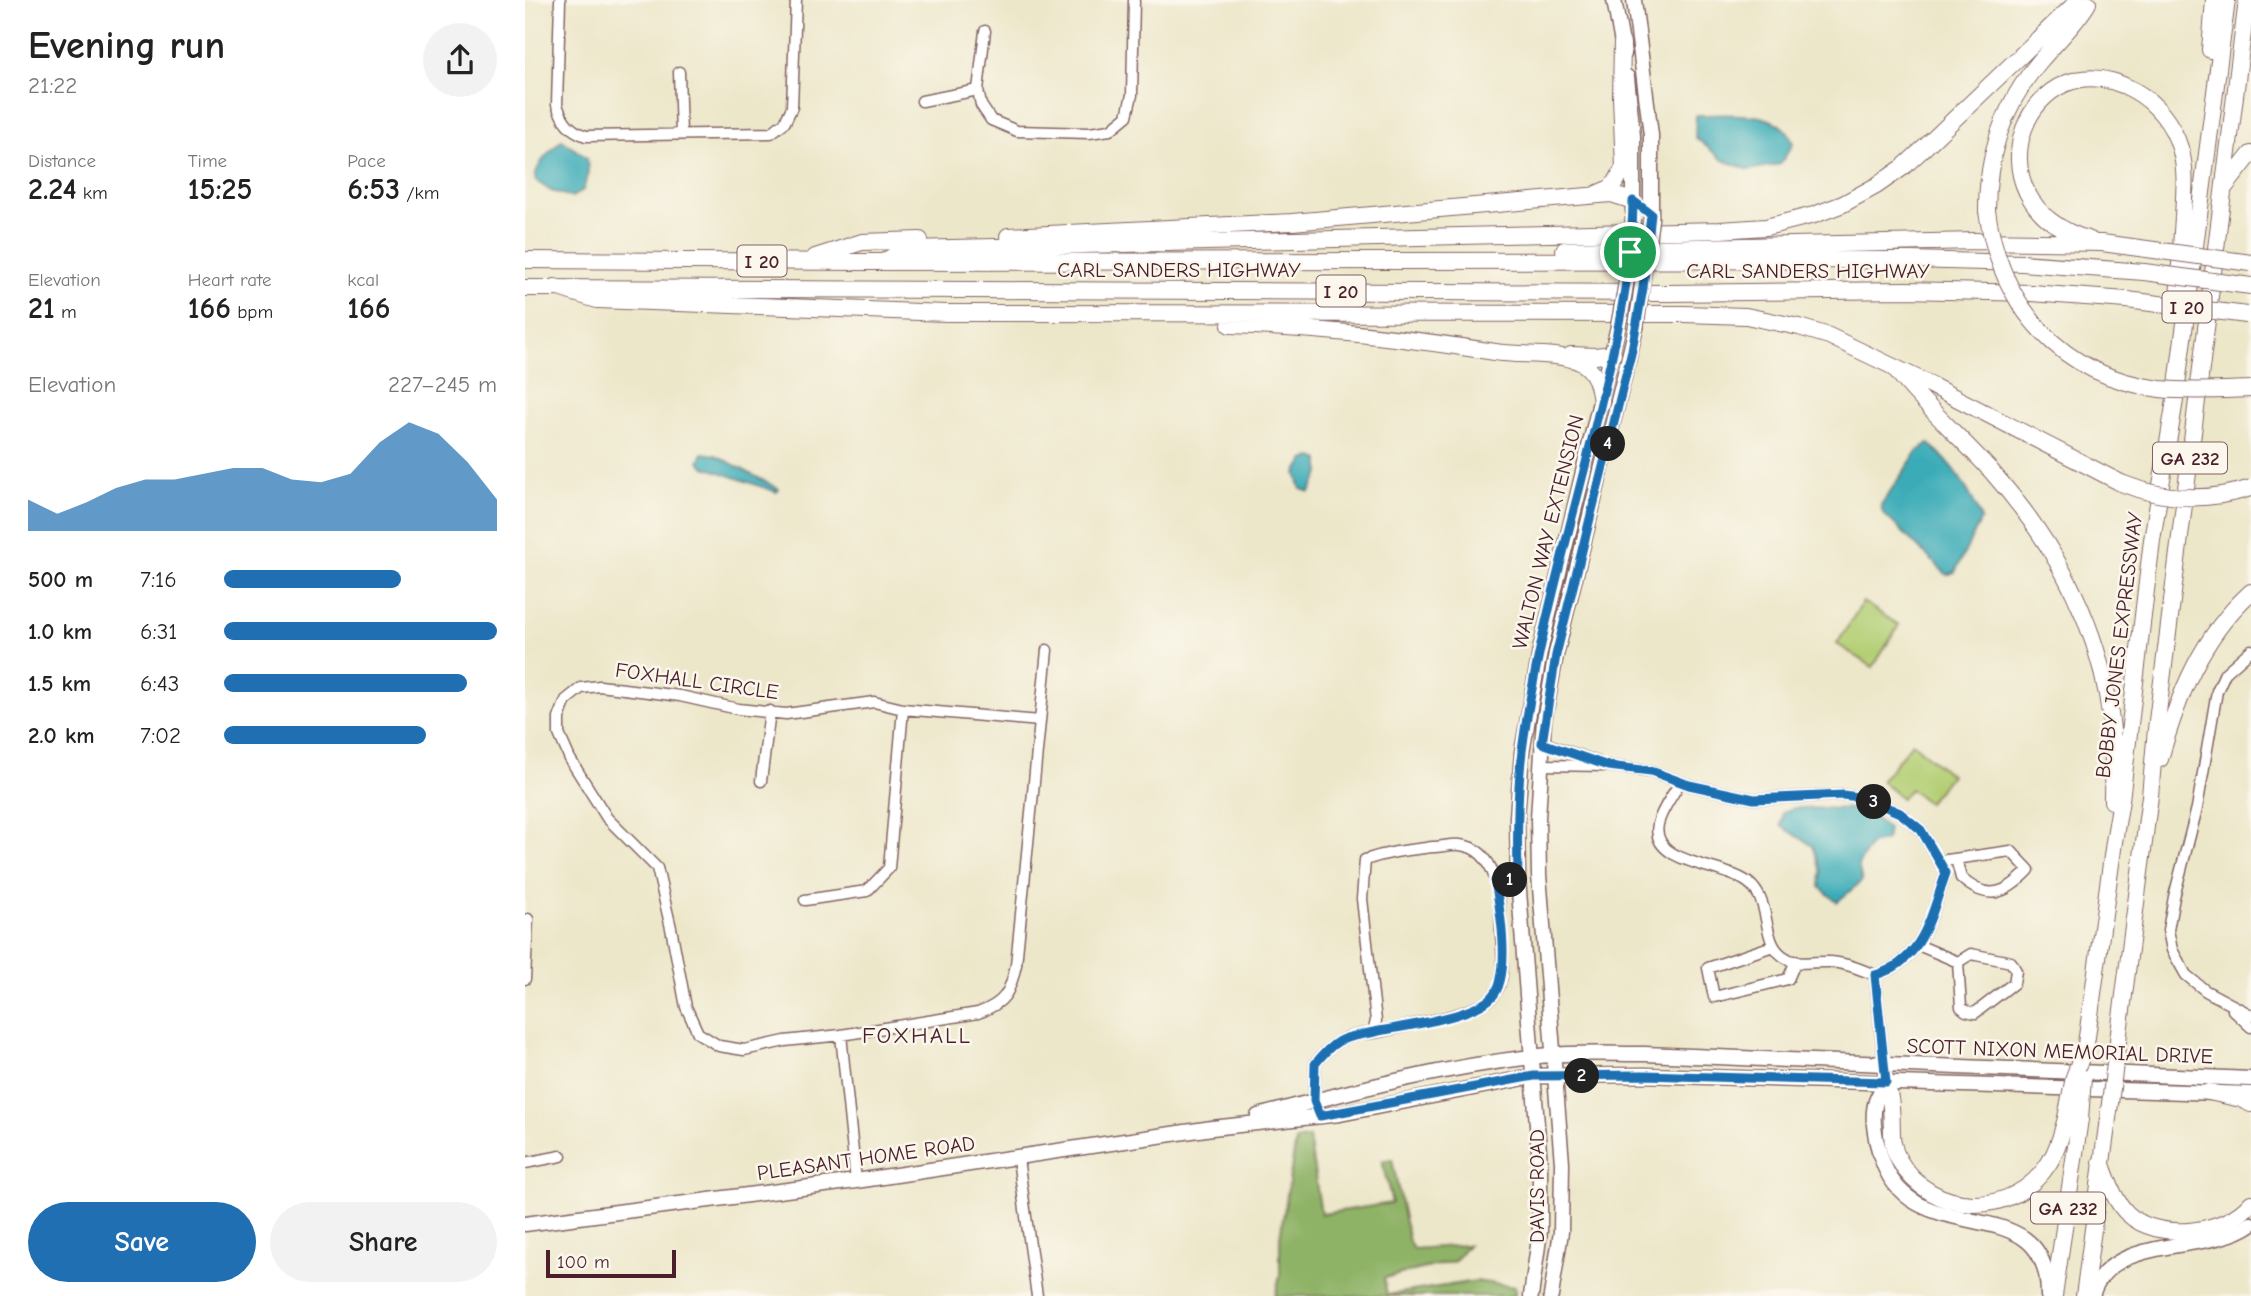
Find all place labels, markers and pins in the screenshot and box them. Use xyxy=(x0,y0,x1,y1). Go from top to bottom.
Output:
pin xyxy=(1600,222,1660,282)
pin: 4 xyxy=(1591,426,1625,462)
pin: 3 xyxy=(1857,784,1891,820)
pin: 1 xyxy=(1493,862,1527,898)
pin: 2 xyxy=(1565,1058,1599,1094)

